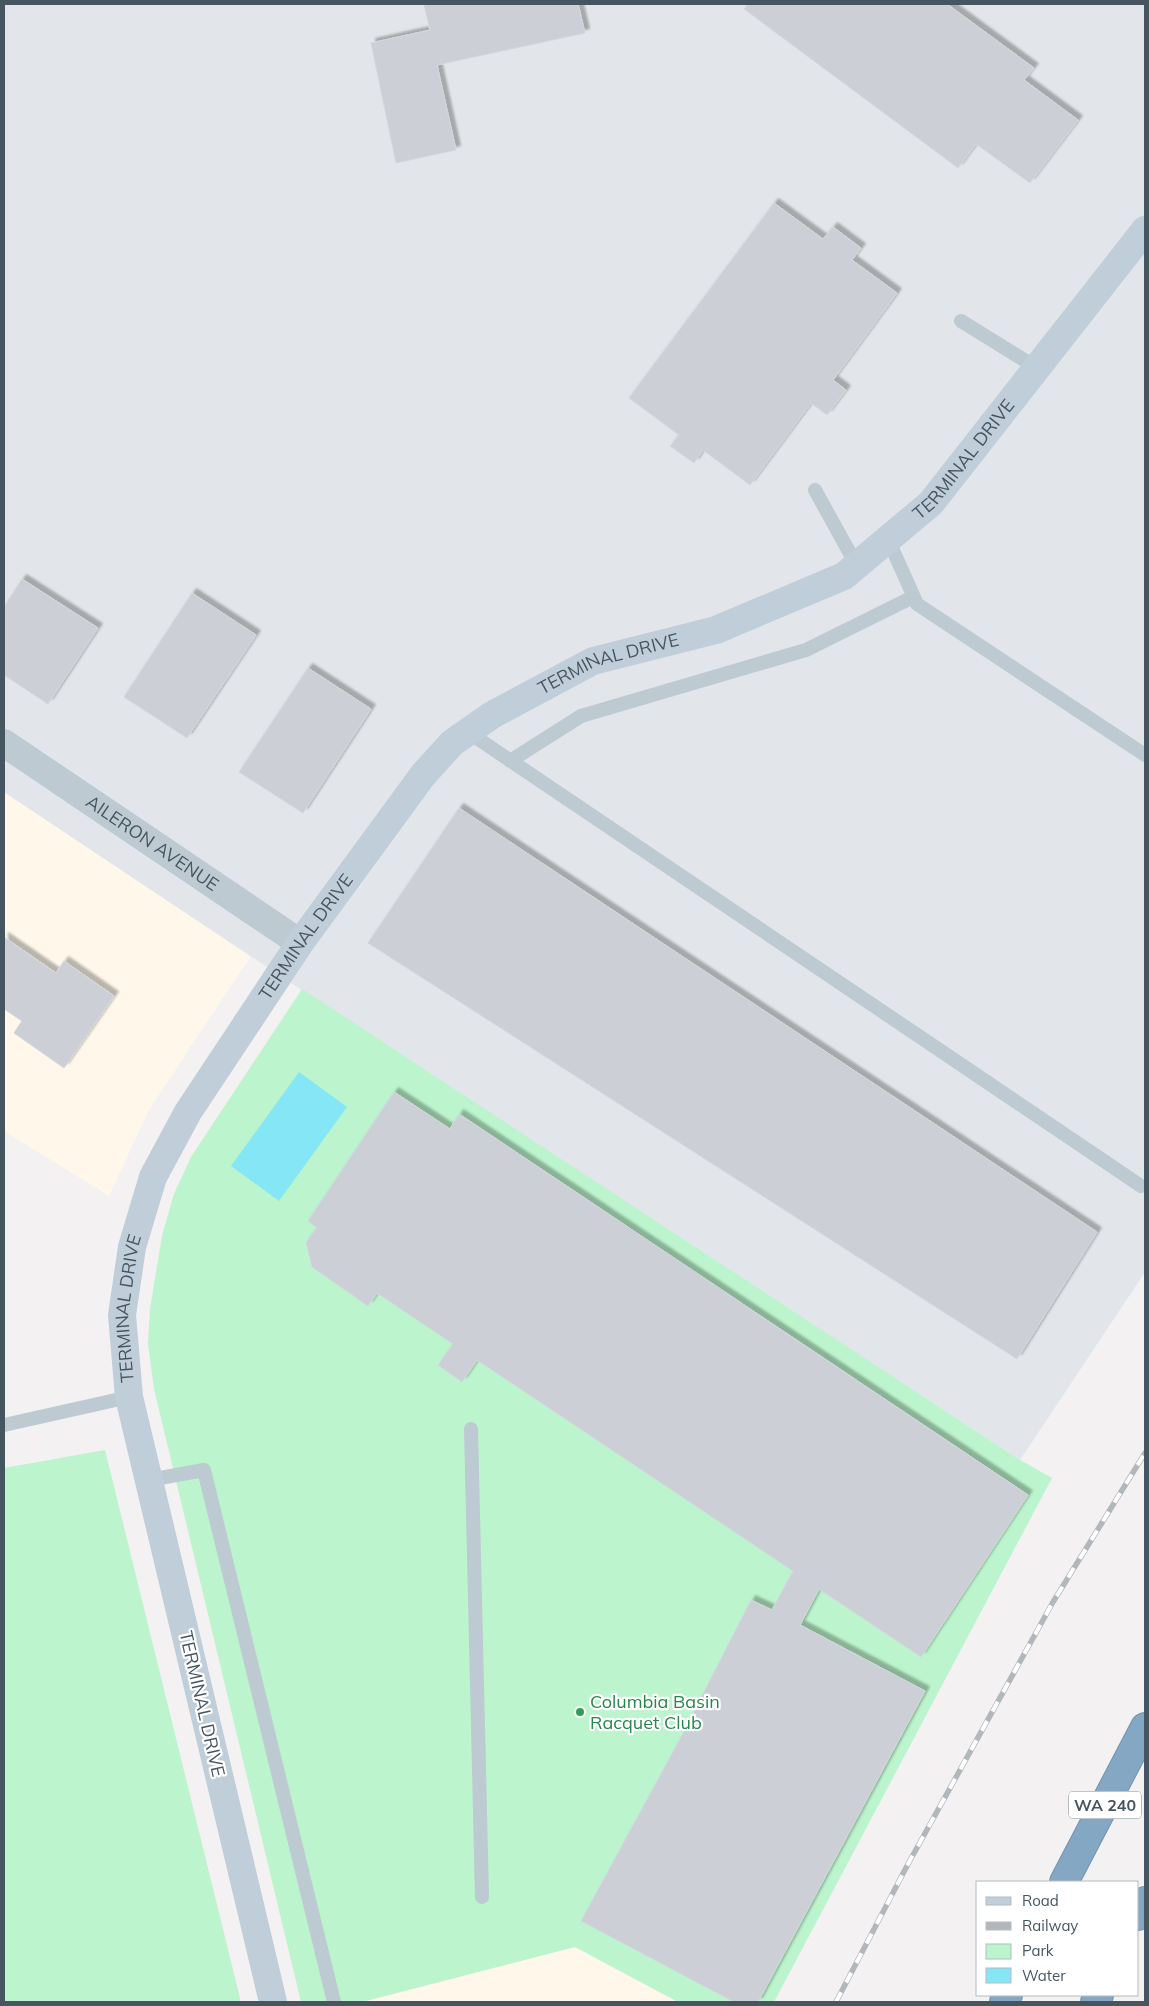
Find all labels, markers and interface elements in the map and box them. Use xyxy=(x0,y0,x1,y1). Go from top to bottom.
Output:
street label: TERMINAL DRIVE xyxy=(908,394,1019,524)
street label: TERMINAL DRIVE xyxy=(534,628,681,699)
street label: AILERON AVENUE xyxy=(82,790,223,896)
street label: TERMINAL DRIVE xyxy=(253,869,358,1004)
street label: TERMINAL DRIVE xyxy=(110,1231,146,1383)
street label: TERMINAL DRIVE xyxy=(175,1629,230,1779)
place label: Columbia Basin Racquet Club xyxy=(590,1690,720,1734)
marker: Columbia Basin Racquet Club xyxy=(574,1706,586,1718)
road number: WA 240 xyxy=(1069,1792,1141,1818)
legend xyxy=(976,1881,1139,1996)
text: Road xyxy=(1022,1891,1059,1910)
text: Railway xyxy=(1022,1916,1078,1935)
text: Park xyxy=(1022,1941,1054,1960)
text: Water xyxy=(1022,1966,1066,1985)

